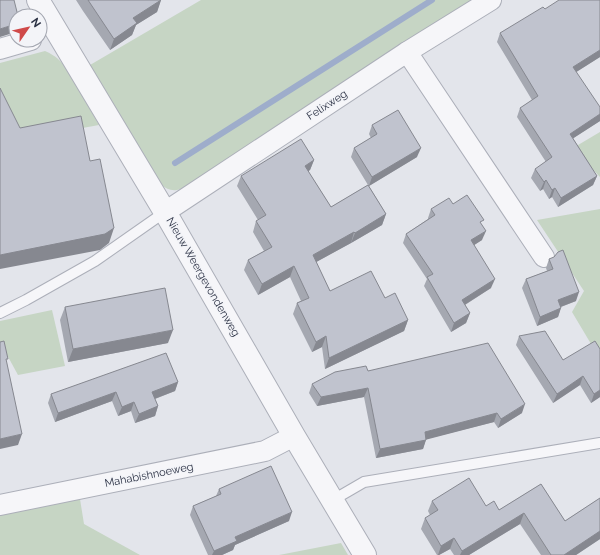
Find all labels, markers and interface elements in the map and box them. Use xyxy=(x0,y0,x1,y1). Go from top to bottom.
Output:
north arrow xyxy=(8,8,48,48)
text: N xyxy=(28,16,44,30)
street label: Felixweg xyxy=(304,87,350,123)
street label: Nieuw Weergevondenweg xyxy=(163,215,243,339)
street label: Mahabishnoeweg xyxy=(104,460,194,490)

